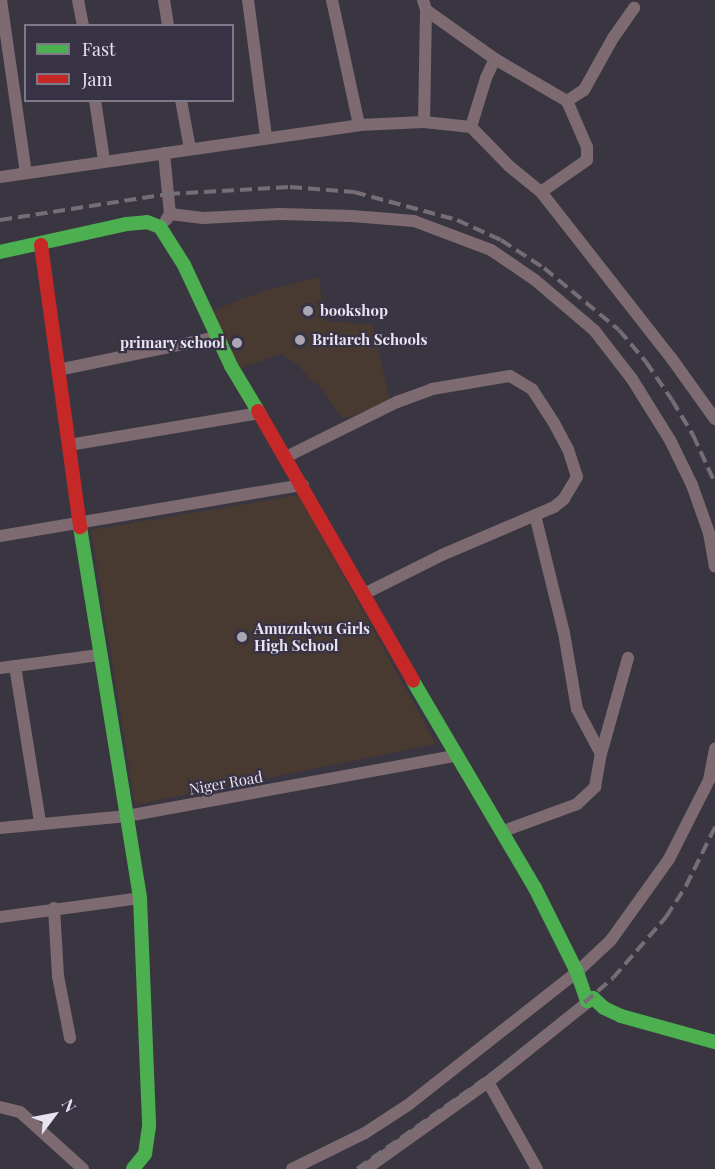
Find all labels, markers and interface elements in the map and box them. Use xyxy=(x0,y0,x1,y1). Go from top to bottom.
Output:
legend xyxy=(24,24,234,102)
text: Fast xyxy=(82,37,115,61)
text: Jam xyxy=(82,67,112,91)
place label: bookshop xyxy=(320,302,388,320)
marker: bookshop xyxy=(301,304,315,318)
place label: Britarch Schools xyxy=(312,331,427,349)
marker: Britarch Schools xyxy=(293,333,307,347)
place label: primary school xyxy=(120,334,225,352)
marker: primary school xyxy=(230,336,244,350)
place label: Amuzukwu Girls High School xyxy=(254,619,370,654)
marker: Amuzukwu Girls High School xyxy=(235,630,249,644)
street label: Niger Road xyxy=(188,768,264,798)
north arrow xyxy=(24,1085,84,1145)
text: N xyxy=(58,1095,82,1116)

